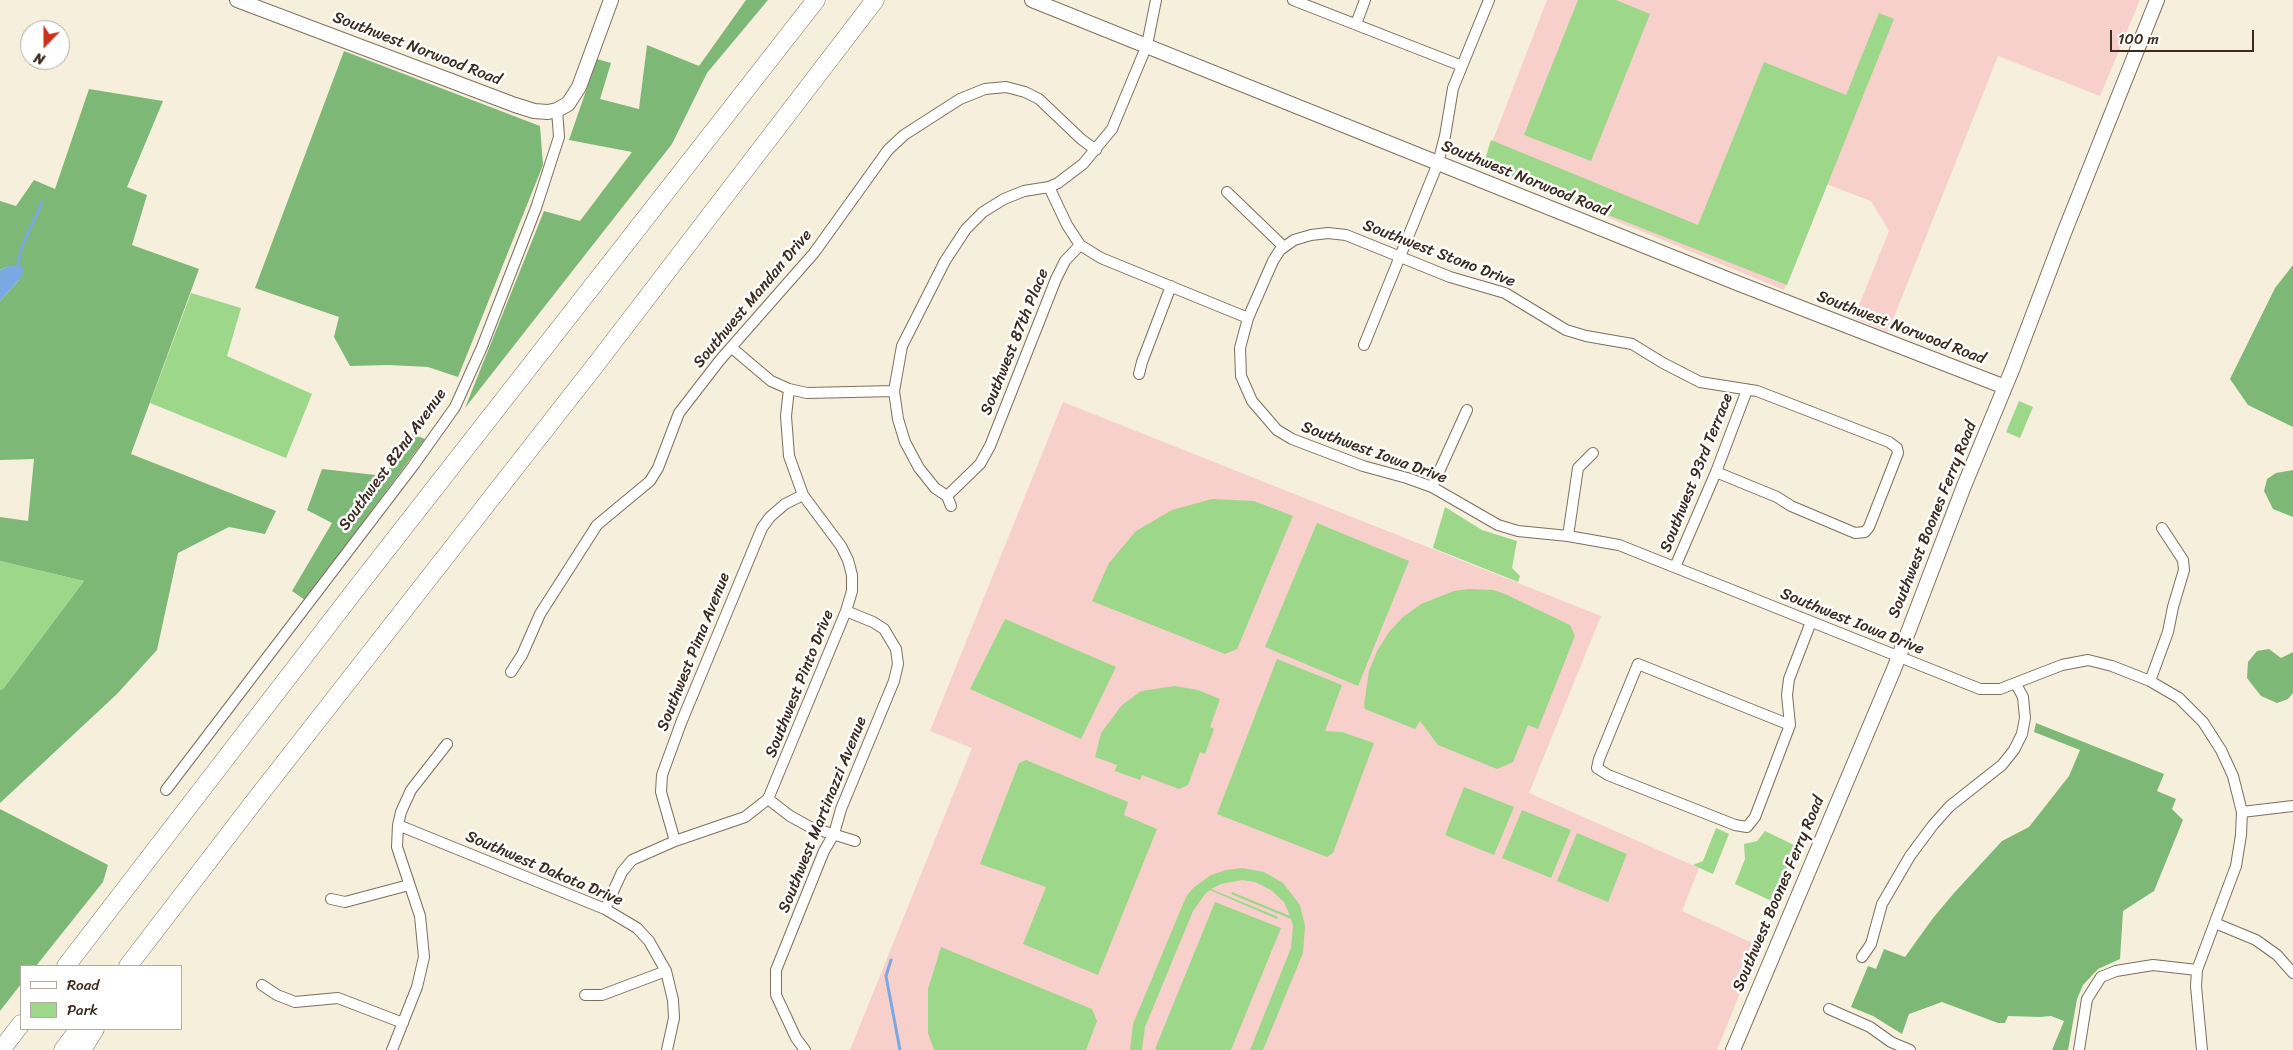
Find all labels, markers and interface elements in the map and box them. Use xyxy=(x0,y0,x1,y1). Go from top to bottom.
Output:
street label: Southwest Norwood Road xyxy=(330,8,504,90)
north arrow xyxy=(20,20,70,70)
scale bar xyxy=(2113,20,2257,52)
text: 100 m xyxy=(2118,26,2159,52)
text: N xyxy=(30,45,49,72)
street label: Southwest Norwood Road xyxy=(1438,137,1612,221)
street label: Southwest Stono Drive xyxy=(1360,216,1518,292)
street label: Southwest Mandan Drive xyxy=(690,226,816,372)
street label: Southwest 87th Place xyxy=(977,266,1053,418)
street label: Southwest Norwood Road xyxy=(1814,287,1988,369)
street label: Southwest 82nd Avenue xyxy=(335,385,451,535)
street label: Southwest 93rd Terrace xyxy=(1656,391,1738,555)
street label: Southwest Iowa Drive xyxy=(1299,418,1449,488)
street label: Southwest Boones Ferry Road xyxy=(1885,419,1981,621)
street label: Southwest Pima Avenue xyxy=(653,570,735,734)
street label: Southwest Iowa Drive xyxy=(1777,584,1927,660)
street label: Southwest Pinto Drive xyxy=(762,607,838,761)
street label: Southwest Martinazzi Avenue xyxy=(775,714,871,916)
street label: Southwest Boones Ferry Road xyxy=(1729,793,1829,995)
street label: Southwest Dakota Drive xyxy=(462,827,626,911)
legend xyxy=(20,965,182,1030)
text: Road xyxy=(67,972,99,998)
text: Park xyxy=(67,997,98,1023)

